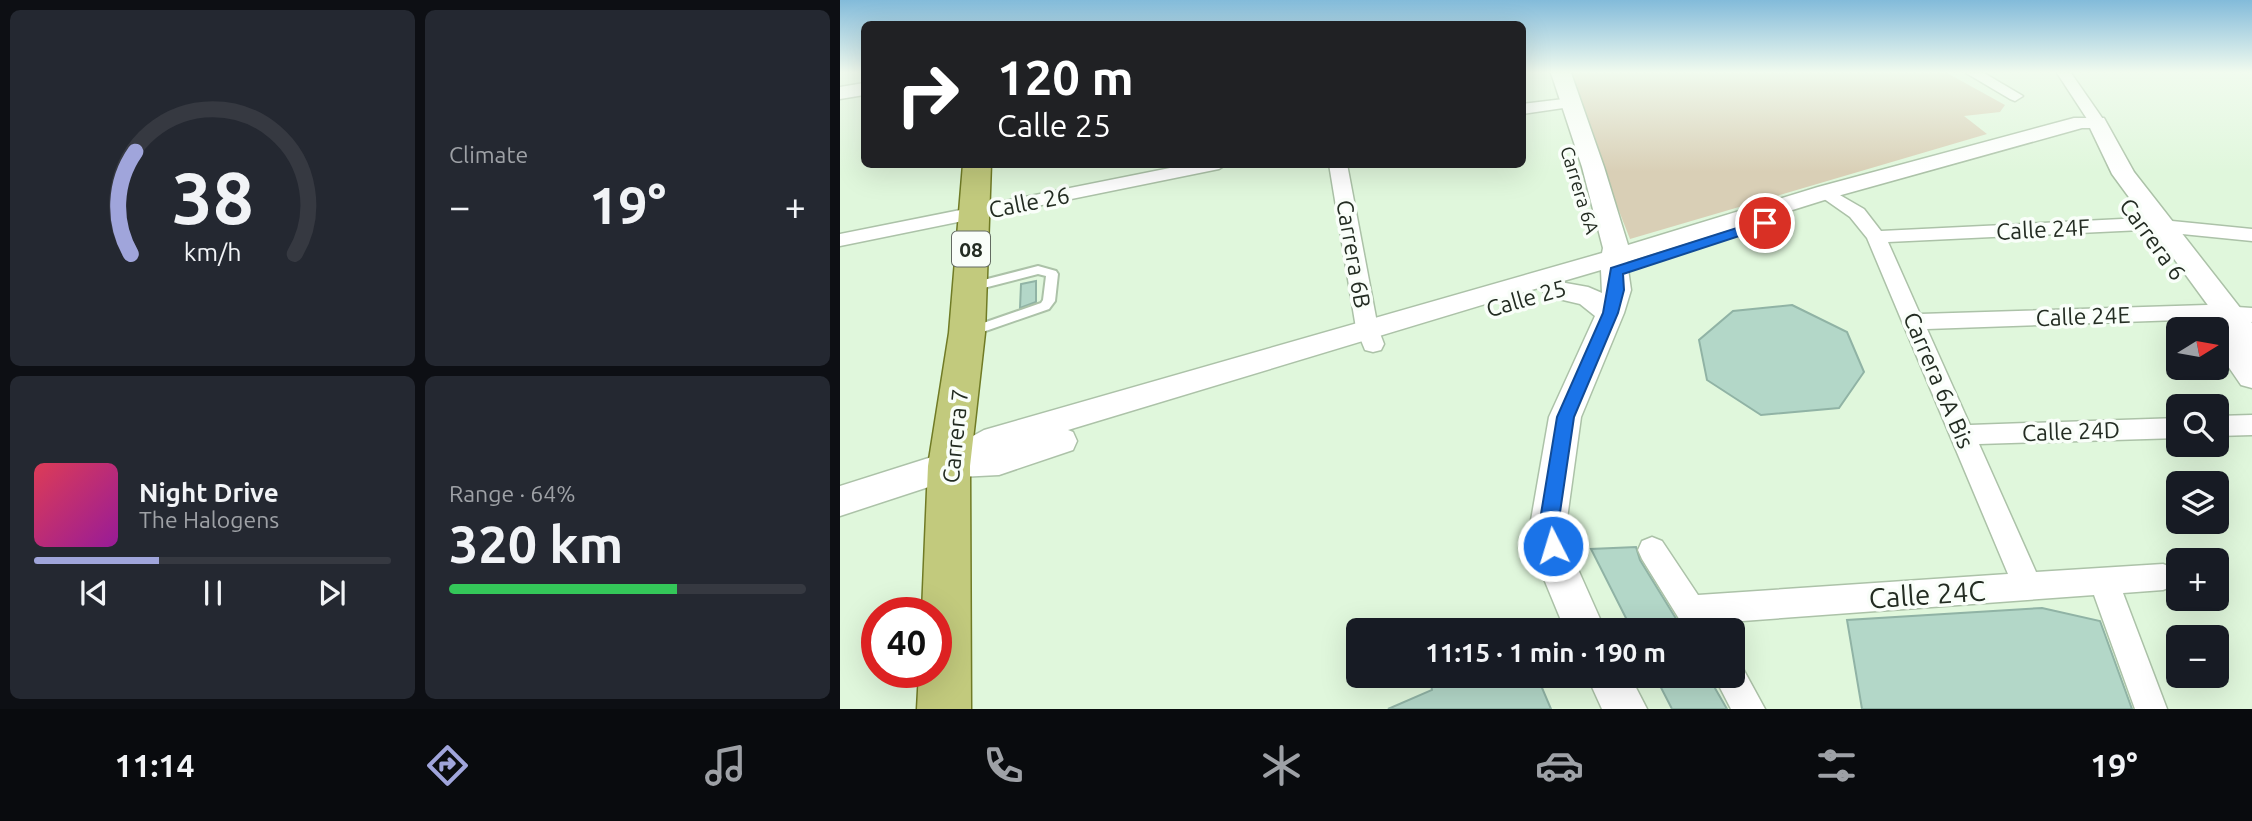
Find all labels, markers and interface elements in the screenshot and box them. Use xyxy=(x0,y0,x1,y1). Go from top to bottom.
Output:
icon: right xyxy=(882,49,973,140)
text: 120 m xyxy=(997,49,1134,104)
text: Calle 25 xyxy=(997,107,1111,143)
text: Climate xyxy=(449,142,528,167)
street label: Carrera 6A xyxy=(1556,143,1604,237)
text: 38 xyxy=(171,156,254,238)
text: 19° xyxy=(589,176,666,234)
street label: Calle 26 xyxy=(986,182,1072,222)
text: − xyxy=(449,185,470,227)
text: + xyxy=(785,185,806,227)
pin xyxy=(1735,193,1795,253)
street label: Carrera 6 xyxy=(2115,193,2191,285)
street label: Carrera 6B xyxy=(1332,198,1376,310)
icon: arrive xyxy=(1746,204,1784,242)
street label: Calle 24F xyxy=(1995,214,2091,244)
road number: 08 xyxy=(952,232,990,266)
text: km/h xyxy=(184,238,241,266)
street label: Calle 25 xyxy=(1483,275,1569,321)
street label: Calle 24E xyxy=(2035,302,2131,330)
street label: Carrera 6A Bis xyxy=(1899,308,1979,452)
north arrow xyxy=(2166,317,2230,380)
map controls xyxy=(2166,317,2229,688)
street label: Carrera 7 xyxy=(938,388,972,484)
button: search xyxy=(2166,394,2229,457)
street label: Calle 24D xyxy=(2022,417,2120,445)
button: layers xyxy=(2166,471,2229,534)
text: Night Drive xyxy=(139,478,279,507)
text: Range · 64% xyxy=(449,481,576,506)
text: The Halogens xyxy=(139,507,279,532)
position arrow xyxy=(1516,509,1590,583)
text: 320 km xyxy=(449,515,623,573)
button: + xyxy=(2166,548,2229,611)
icon: previous xyxy=(75,574,113,612)
icon: pause xyxy=(194,574,232,612)
icon: next xyxy=(313,574,351,612)
street label: Calle 24C xyxy=(1868,574,1986,614)
speed limit sign: 40 xyxy=(861,597,952,688)
button: − xyxy=(2166,625,2229,688)
text: 11:15 · 1 min · 190 m xyxy=(1425,638,1666,667)
icon: directions xyxy=(423,741,472,790)
icon: music xyxy=(701,741,750,790)
icon: phone xyxy=(979,741,1028,790)
icon: climate xyxy=(1257,741,1306,790)
icon: car xyxy=(1535,741,1584,790)
icon: filters xyxy=(1812,741,1861,790)
text: 11:14 xyxy=(114,747,194,783)
text: 19° xyxy=(2090,747,2138,783)

